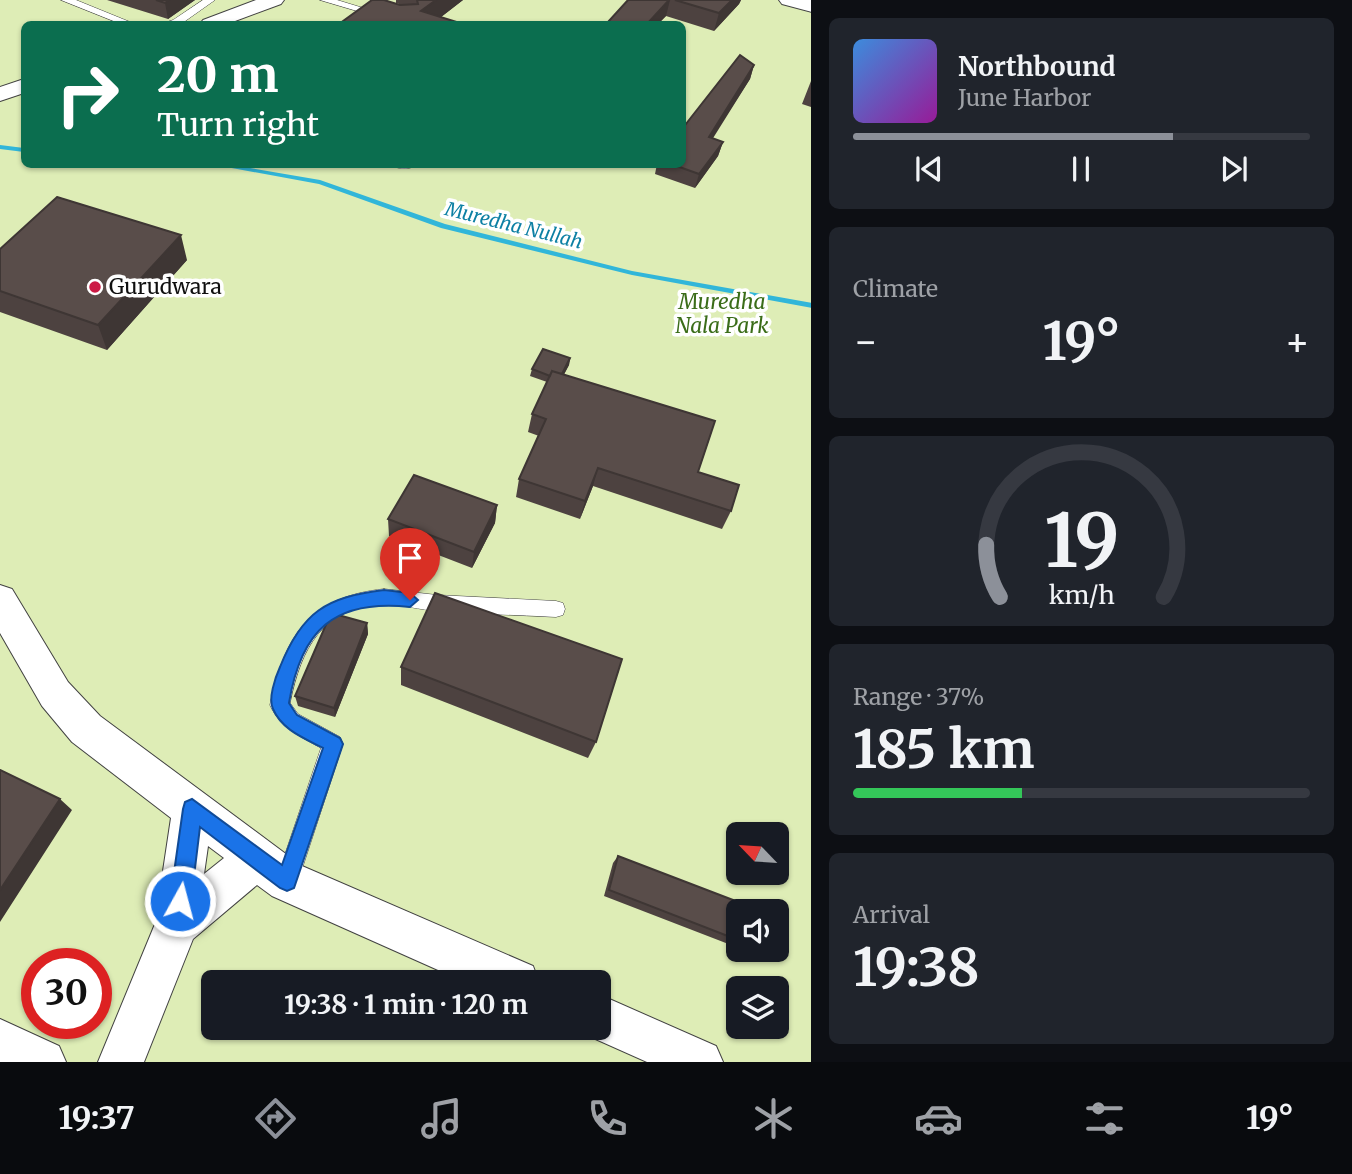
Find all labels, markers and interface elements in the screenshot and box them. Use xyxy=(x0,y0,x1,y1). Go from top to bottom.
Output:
text: 20 m xyxy=(157,44,278,105)
icon: right xyxy=(42,49,133,140)
text: Northbound xyxy=(958,50,1116,83)
text: June Harbor xyxy=(958,83,1091,112)
text: Turn right xyxy=(157,105,319,145)
icon: previous xyxy=(910,150,948,188)
icon: pause xyxy=(1062,150,1100,188)
icon: next xyxy=(1215,150,1253,188)
water label: Muredha Nullah xyxy=(442,196,585,254)
place label: Gurudwara xyxy=(109,273,222,300)
text: Climate xyxy=(853,274,938,303)
marker: Gurudwara xyxy=(87,279,103,295)
park label: Muredha Nala Park xyxy=(675,288,769,339)
text: 19° xyxy=(1043,309,1121,374)
text: − xyxy=(853,318,878,365)
text: + xyxy=(1285,318,1310,365)
text: 19 xyxy=(1044,495,1119,587)
pin xyxy=(380,528,440,600)
icon: arrive xyxy=(391,539,429,577)
text: km/h xyxy=(1048,579,1115,611)
text: Range · 37% xyxy=(853,682,984,711)
text: 185 km xyxy=(853,717,1034,782)
north arrow xyxy=(726,822,789,886)
map controls xyxy=(726,822,789,1039)
position arrow xyxy=(143,864,217,938)
button: sound xyxy=(726,899,789,962)
text: Arrival xyxy=(853,900,930,929)
text: 19:38 xyxy=(853,935,980,1000)
speed limit sign: 30 xyxy=(21,948,112,1039)
button: layers xyxy=(726,976,789,1039)
text: 19:38 · 1 min · 120 m xyxy=(284,988,528,1021)
icon: directions xyxy=(251,1094,300,1143)
icon: music xyxy=(417,1094,466,1143)
icon: phone xyxy=(583,1094,632,1143)
icon: climate xyxy=(749,1094,798,1143)
icon: car xyxy=(914,1094,963,1143)
icon: filters xyxy=(1080,1094,1129,1143)
text: 19:37 xyxy=(58,1098,135,1138)
text: 19° xyxy=(1246,1098,1294,1138)

